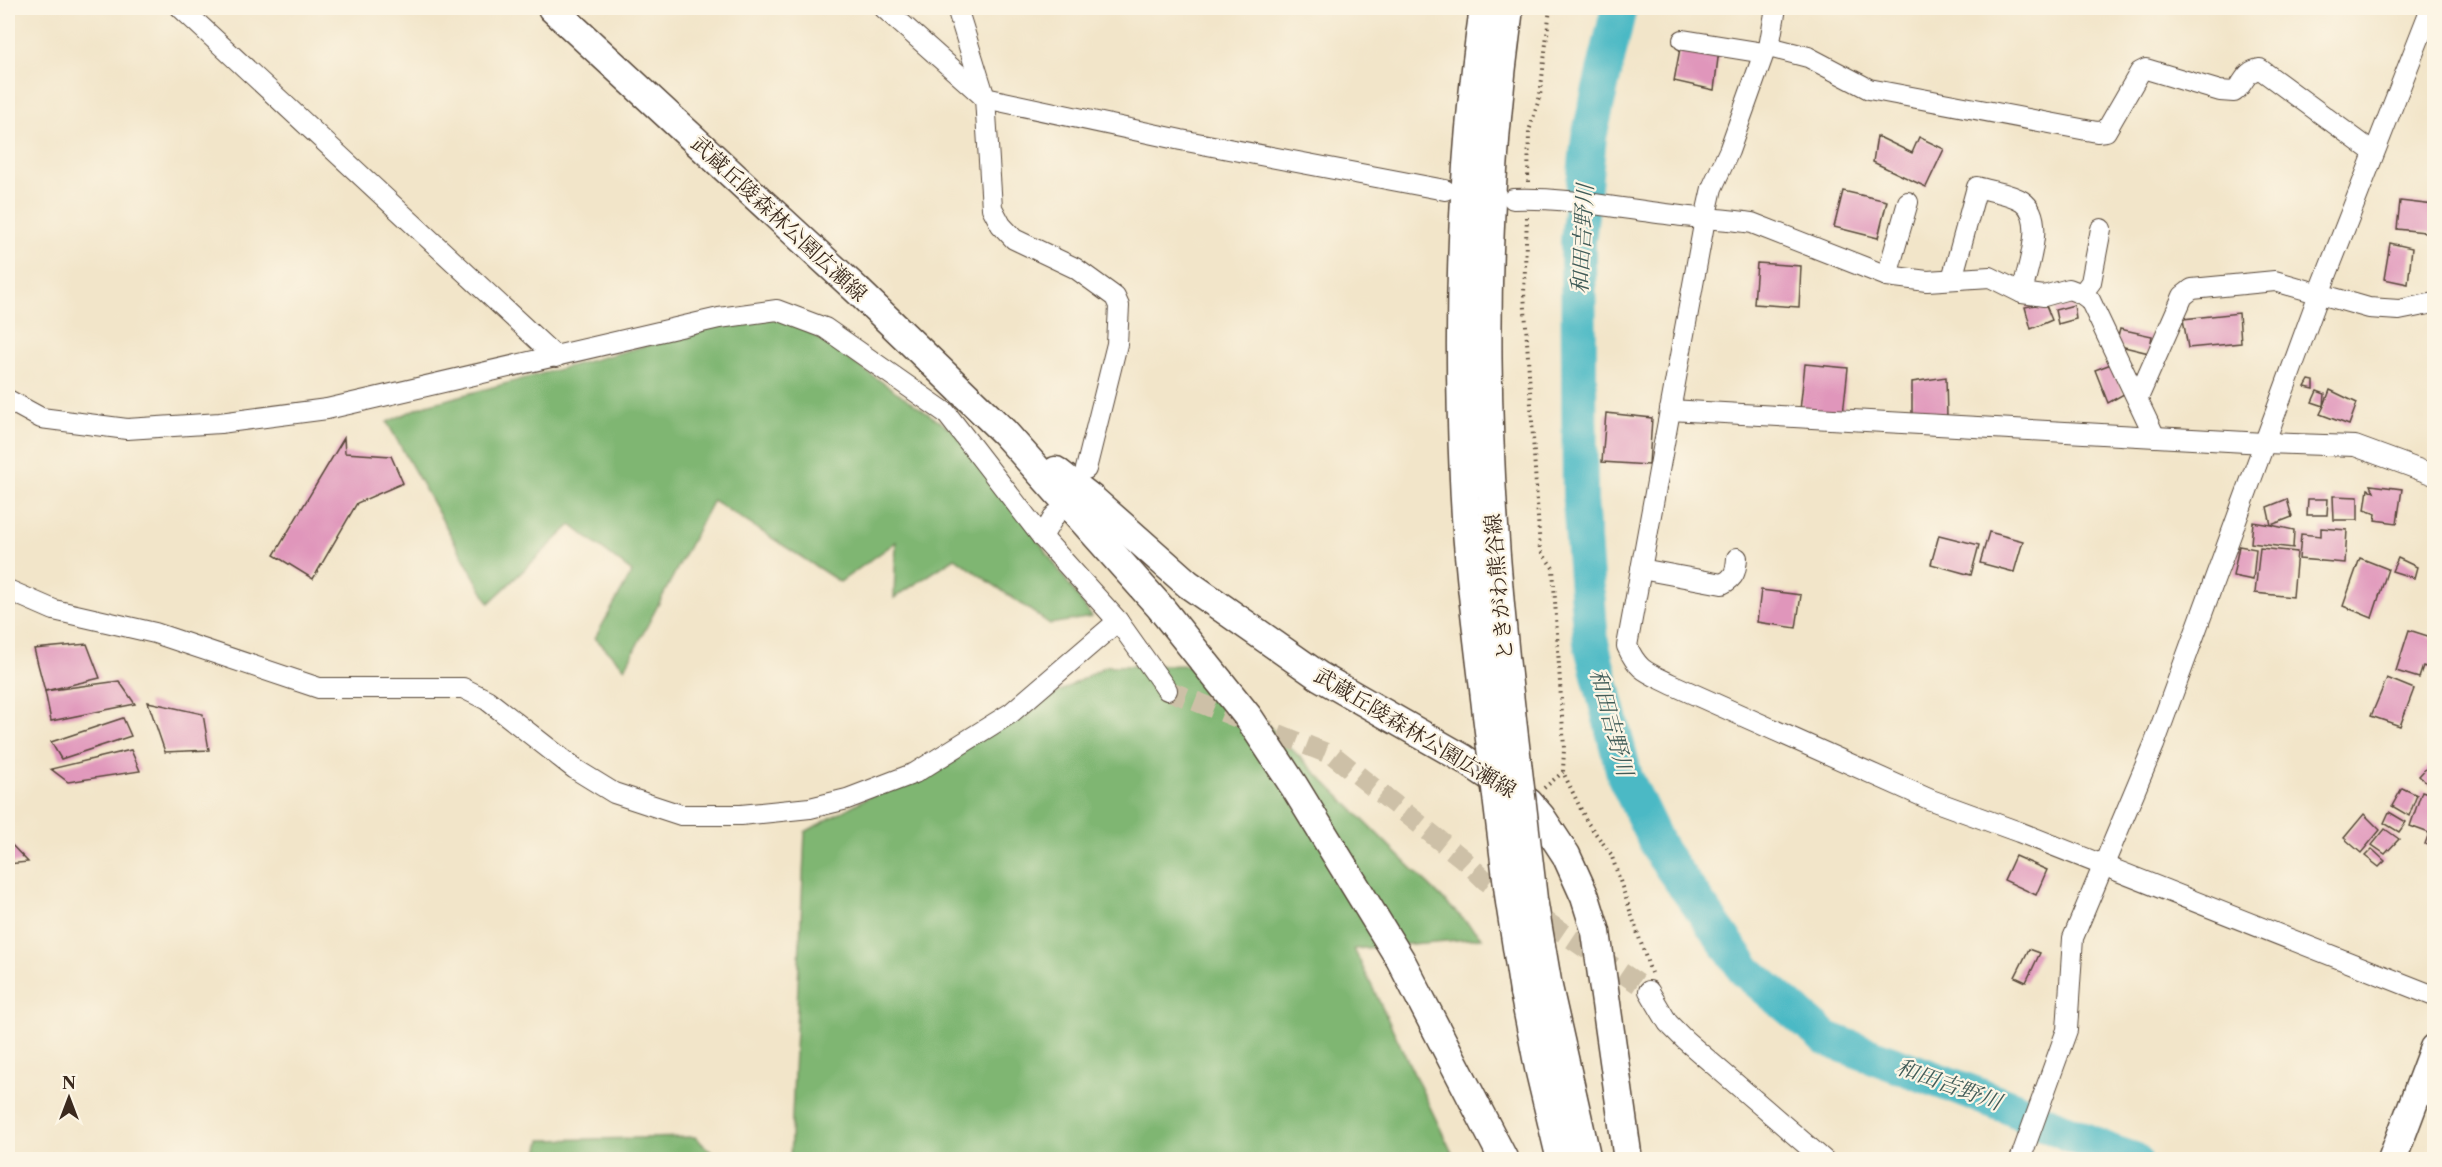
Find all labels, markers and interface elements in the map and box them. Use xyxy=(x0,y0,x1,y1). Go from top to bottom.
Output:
street label: 武蔵丘陵森林公園広瀬線 xyxy=(686,131,872,307)
water label: 和田吉野川 xyxy=(1566,181,1599,295)
street label: ときがわ熊谷線 xyxy=(1480,513,1517,661)
street label: 武蔵丘陵森林公園広瀬線 xyxy=(1310,662,1521,803)
water label: 和田吉野川 xyxy=(1584,666,1639,781)
water label: 和田吉野川 xyxy=(1893,1053,2007,1117)
north arrow xyxy=(39,1068,99,1128)
text: N xyxy=(62,1073,76,1093)

